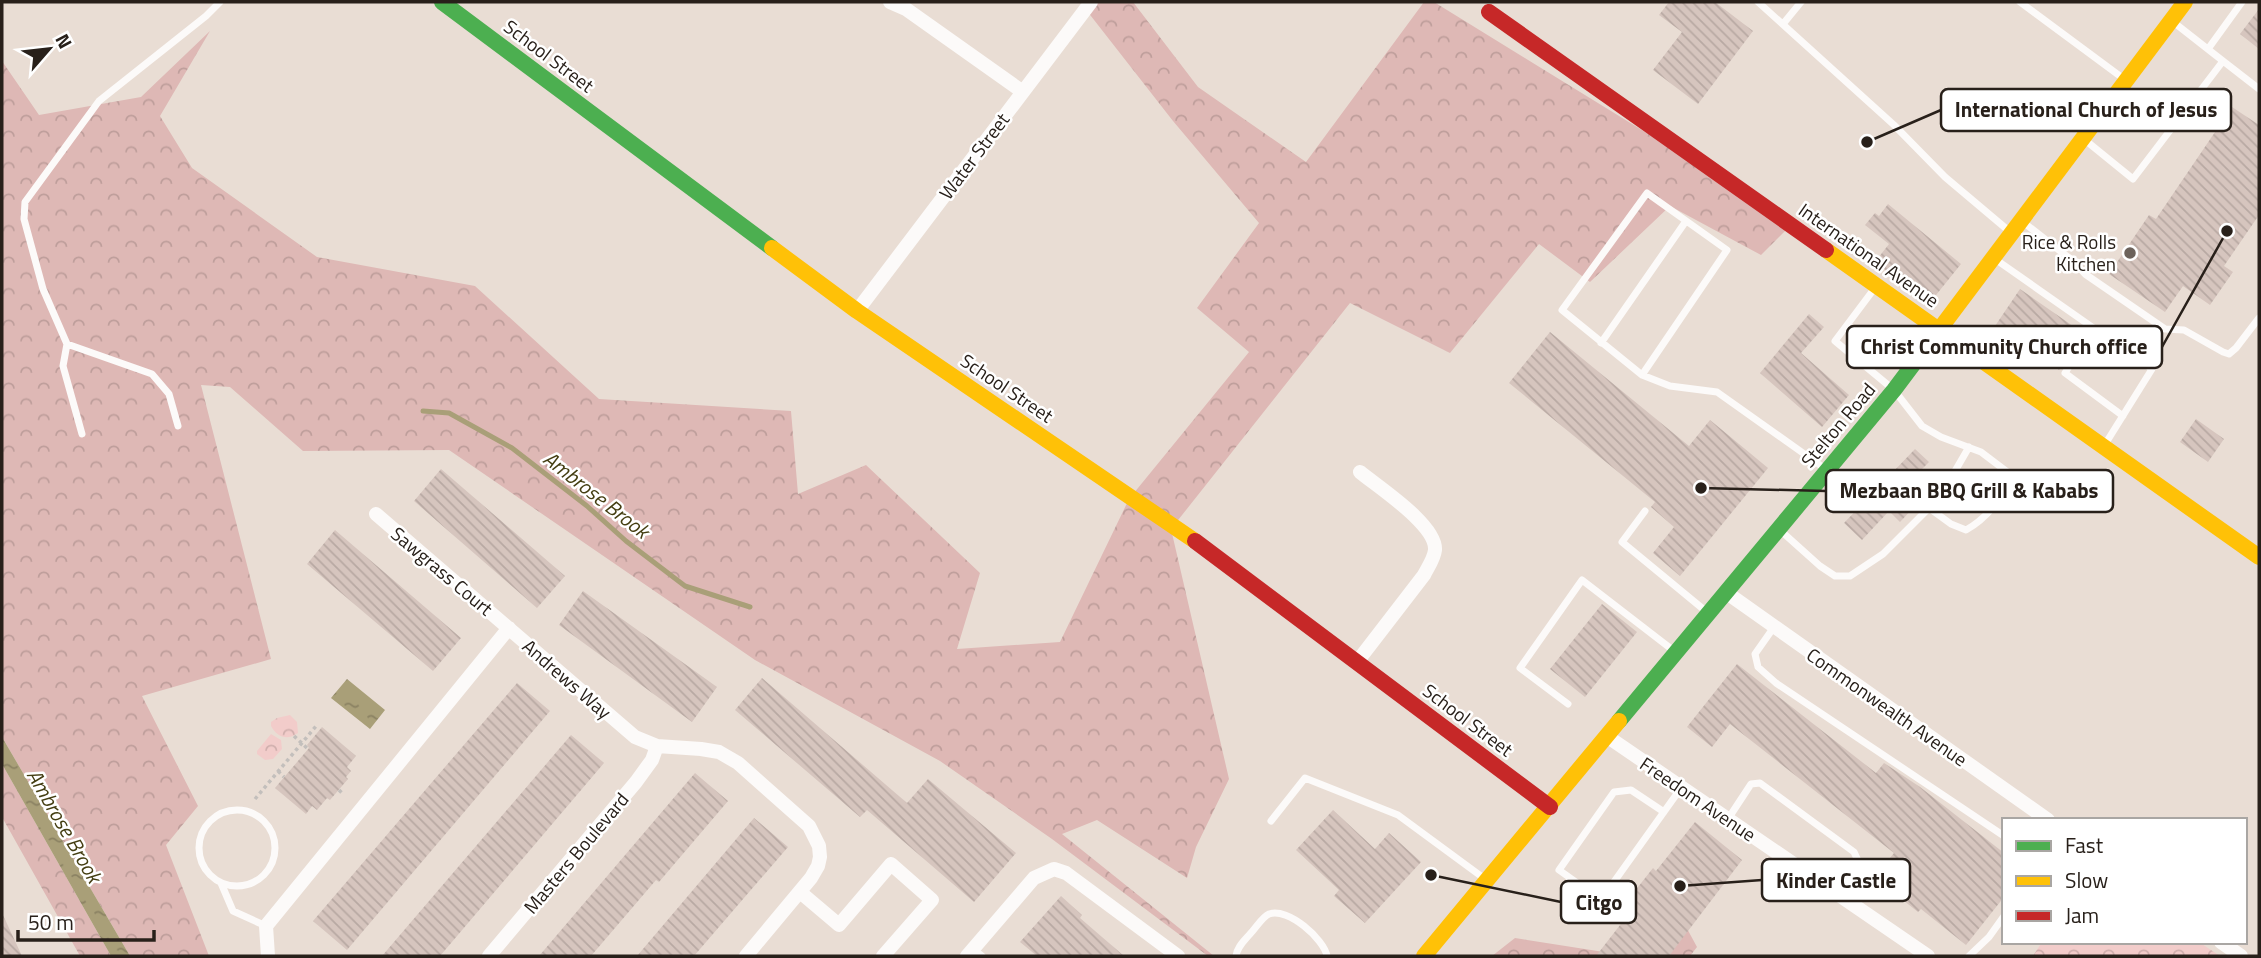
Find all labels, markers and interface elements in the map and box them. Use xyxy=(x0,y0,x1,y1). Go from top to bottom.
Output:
street label: School Street xyxy=(498,12,601,99)
north arrow xyxy=(14,14,84,84)
text: N xyxy=(49,28,80,53)
callout: International Church of Jesus xyxy=(1941,89,2231,131)
text: International Church of Jesus xyxy=(1955,93,2217,125)
street label: Water Street xyxy=(931,106,1016,205)
street label: International Avenue xyxy=(1793,195,1946,314)
place label: Rice & Rolls Kitchen xyxy=(2022,227,2116,278)
marker: Rice & Rolls Kitchen xyxy=(2122,245,2138,261)
callout: Christ Community Church office xyxy=(1847,326,2162,368)
text: Christ Community Church office xyxy=(1860,330,2148,362)
street label: School Street xyxy=(955,346,1060,430)
street label: Stelton Road xyxy=(1793,376,1882,473)
water label: Ambrose Brook xyxy=(537,442,659,548)
callout: Mezbaan BBQ Grill & Kababs xyxy=(1826,470,2113,512)
text: Mezbaan BBQ Grill & Kababs xyxy=(1839,474,2099,506)
street label: Sawgrass Court xyxy=(385,519,500,622)
street label: Andrews Way xyxy=(516,632,618,726)
street label: Commonwealth Avenue xyxy=(1801,640,1974,773)
street label: School Street xyxy=(1417,676,1520,763)
street label: Freedom Avenue xyxy=(1634,749,1762,848)
water label: Ambrose Brook xyxy=(19,762,112,891)
street label: Masters Boulevard xyxy=(516,786,635,920)
legend xyxy=(2002,818,2247,944)
text: Fast xyxy=(2065,829,2104,861)
callout: Kinder Castle xyxy=(1762,859,1910,901)
text: Kinder Castle xyxy=(1776,864,1896,896)
text: Slow xyxy=(2065,864,2108,896)
callout: Citgo xyxy=(1561,881,1636,923)
text: Citgo xyxy=(1576,886,1622,918)
scale bar xyxy=(18,898,154,942)
text: Jam xyxy=(2065,899,2099,931)
text: 50 m xyxy=(28,906,74,938)

